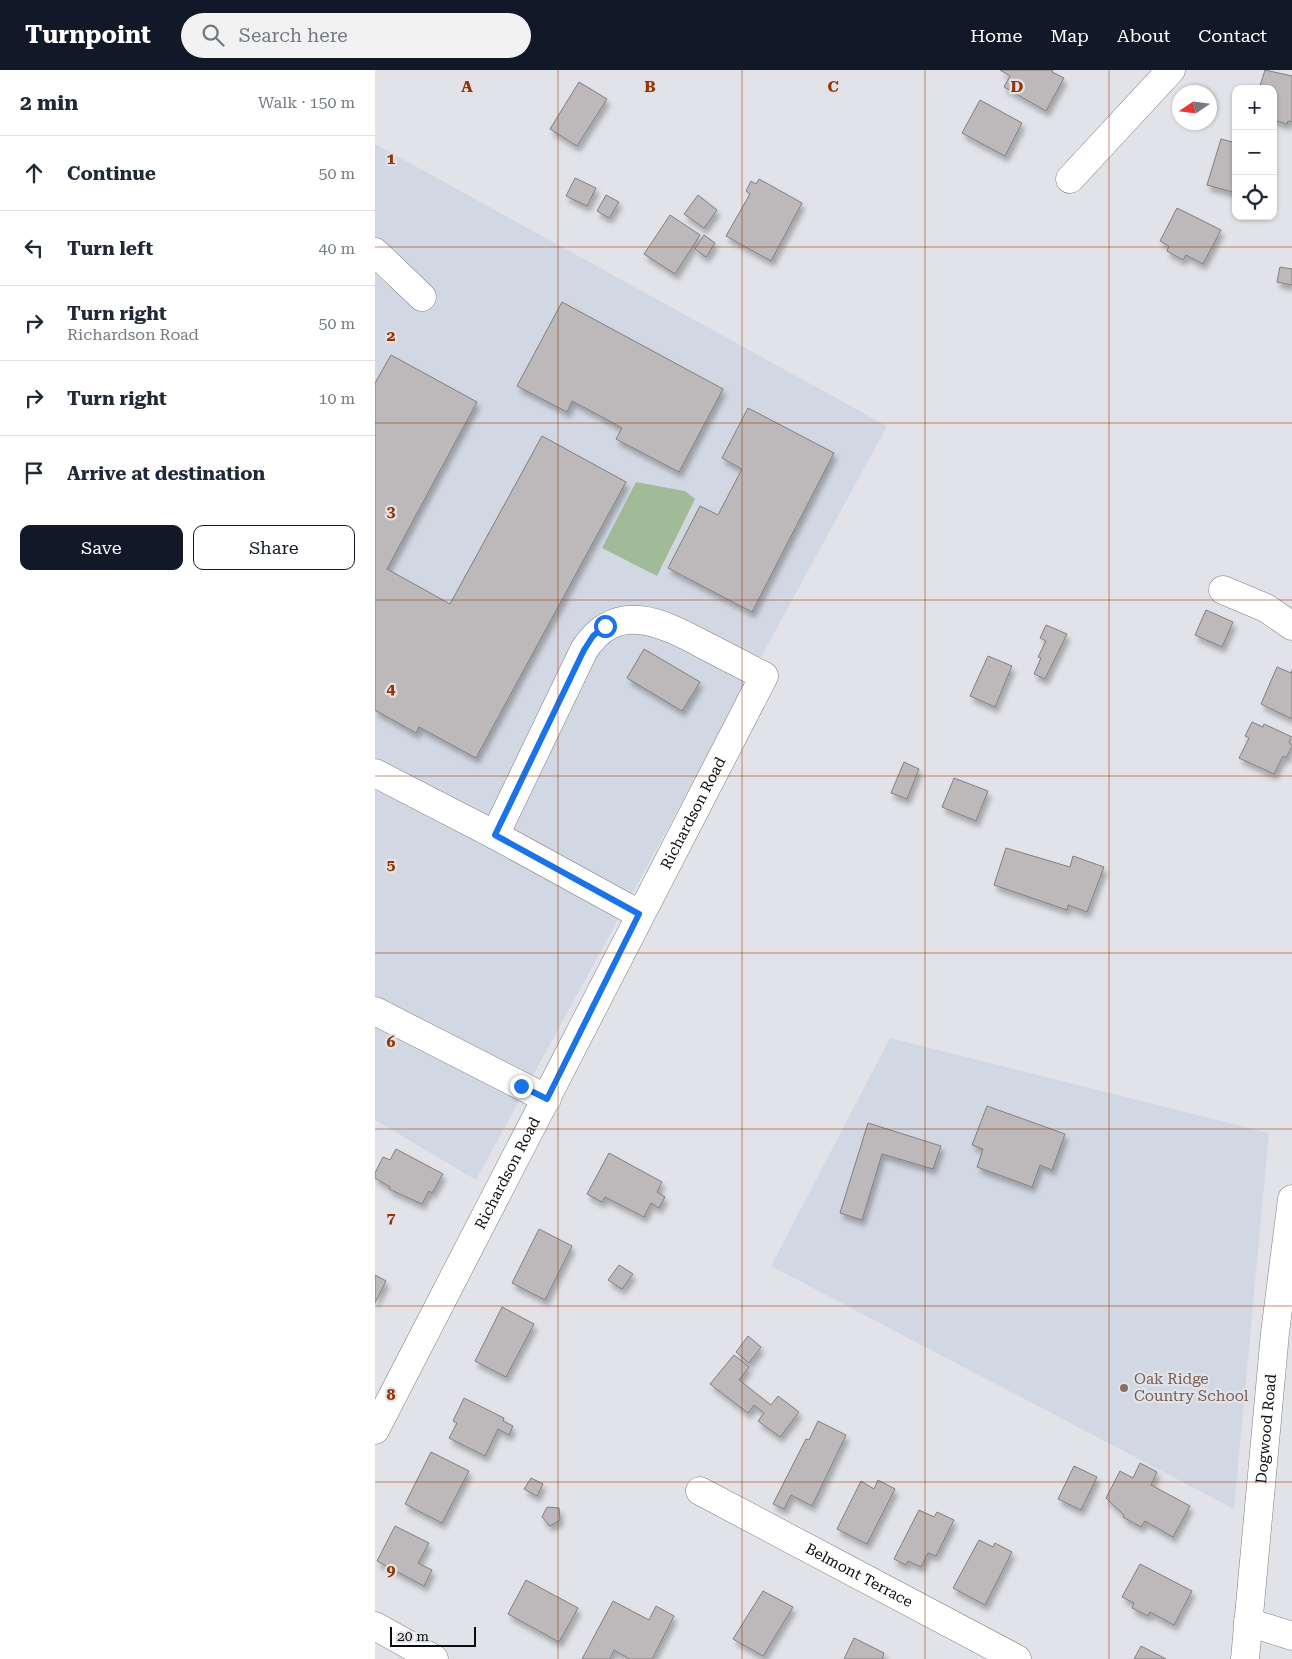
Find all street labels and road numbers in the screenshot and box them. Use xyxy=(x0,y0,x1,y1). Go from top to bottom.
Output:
street label: Richardson Road xyxy=(657,754,730,872)
street label: Richardson Road xyxy=(471,1114,544,1232)
street label: Dogwood Road xyxy=(1252,1373,1280,1485)
street label: Belmont Terrace xyxy=(802,1539,916,1611)

